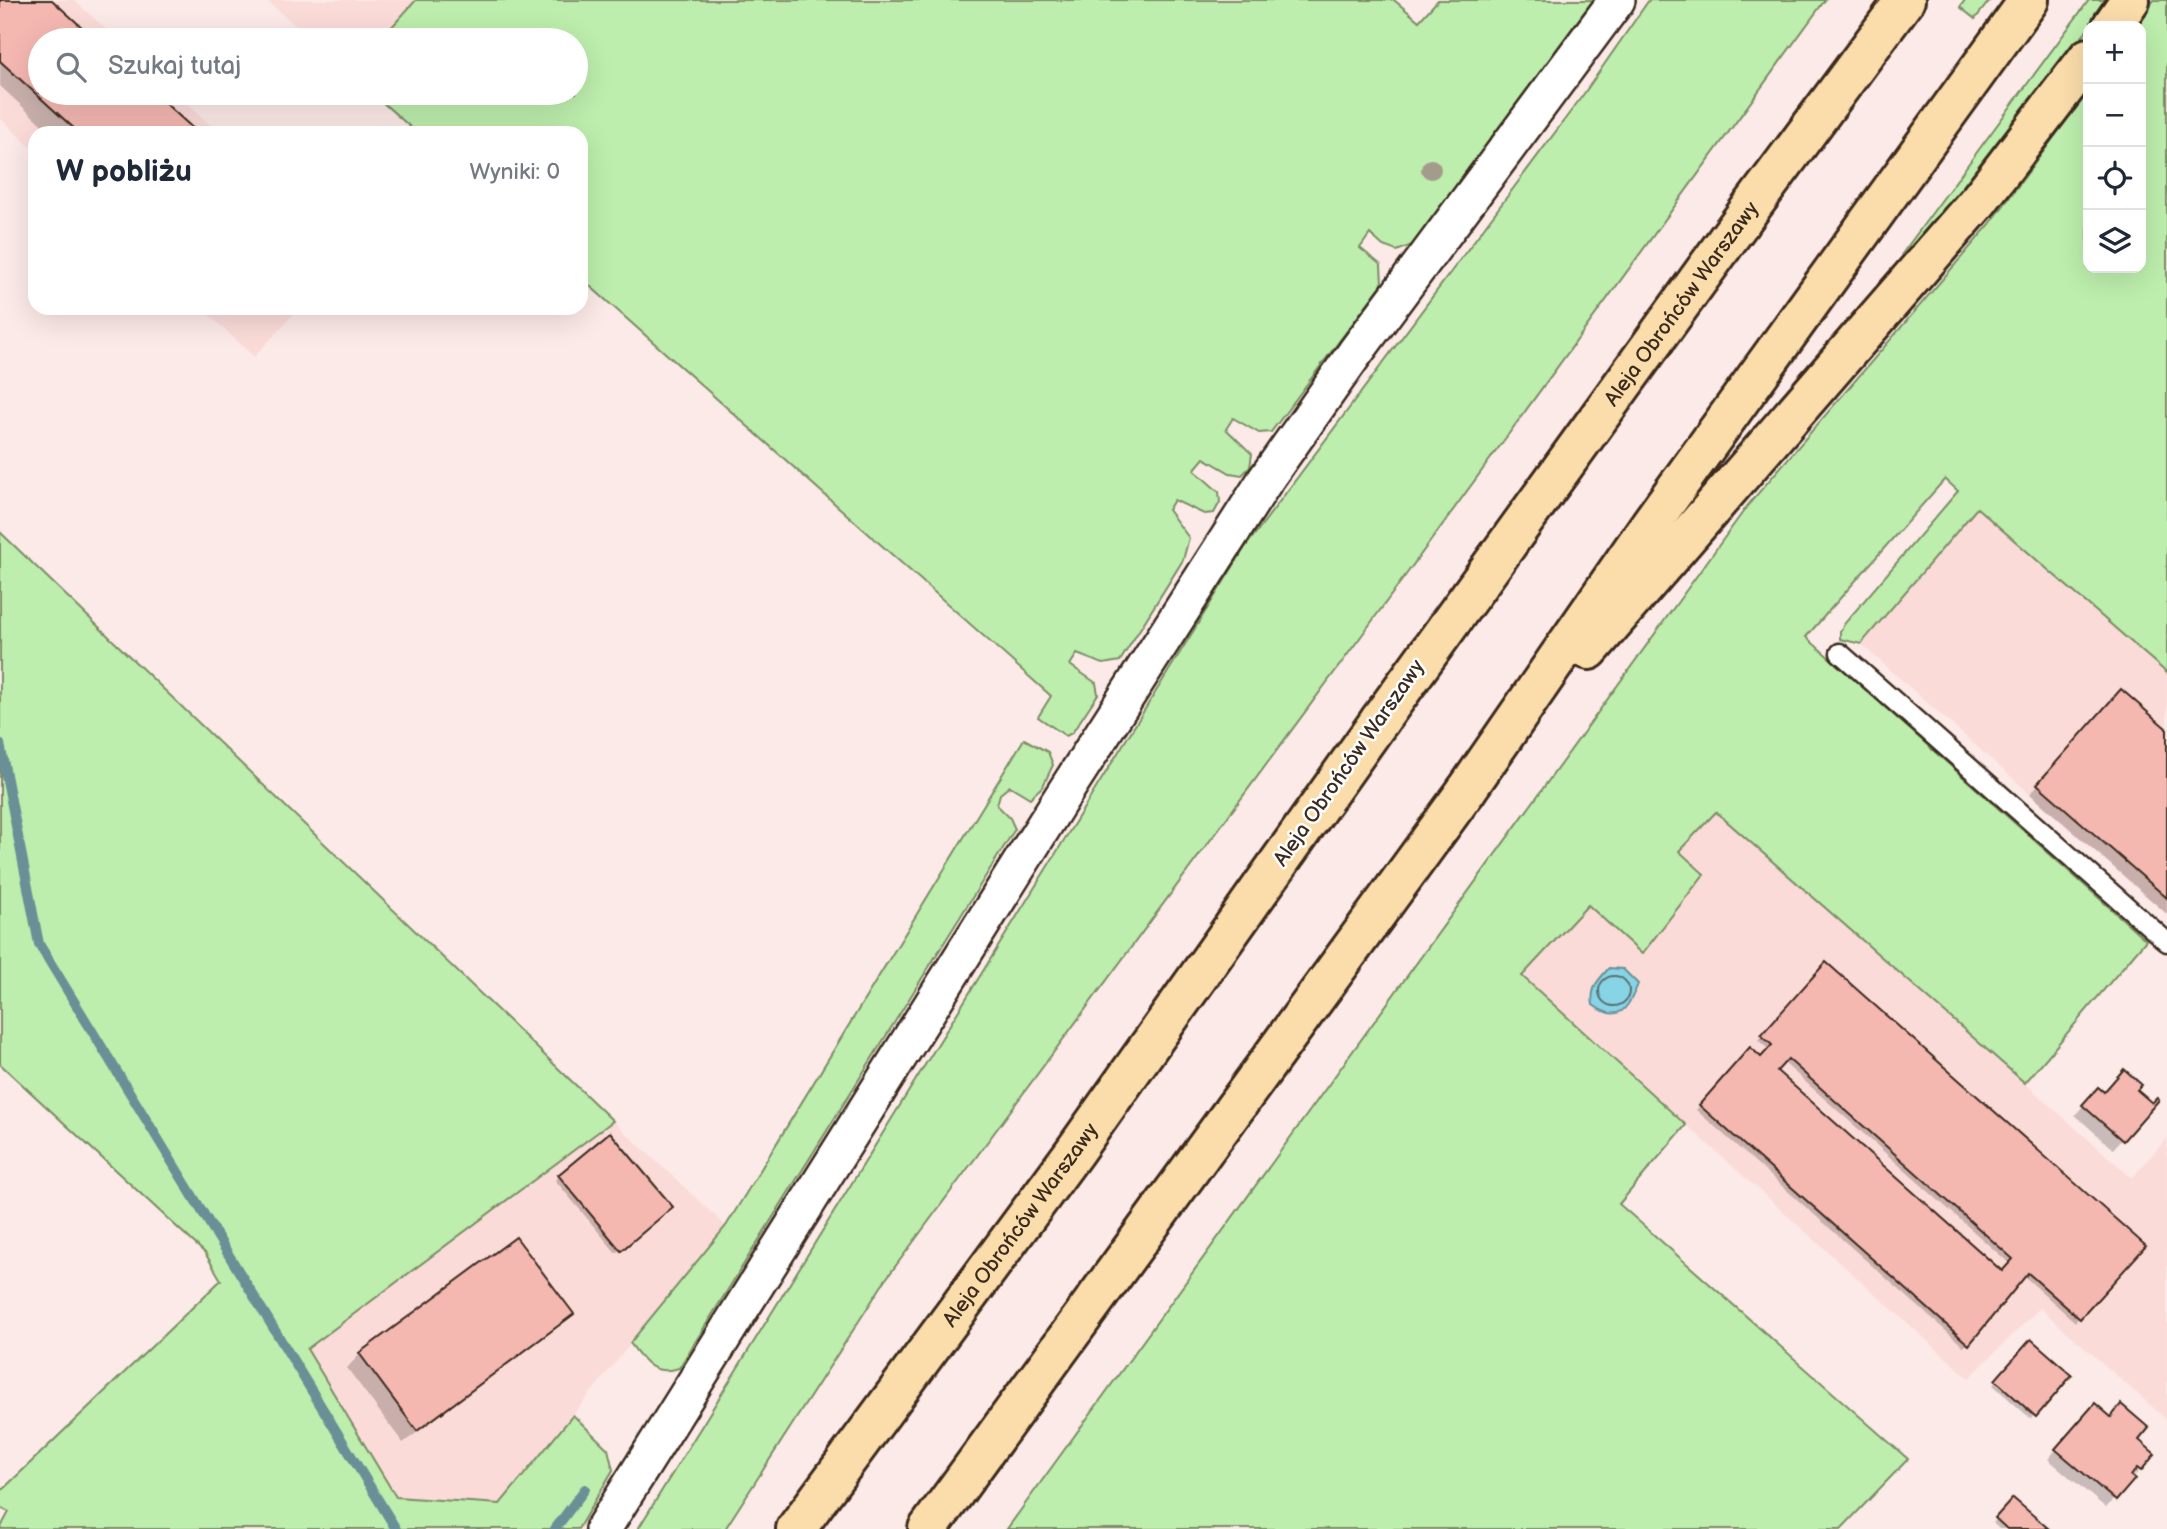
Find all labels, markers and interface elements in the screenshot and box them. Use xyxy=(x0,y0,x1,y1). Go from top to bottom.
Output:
map controls xyxy=(2083,21,2146,273)
button: + xyxy=(2083,21,2146,84)
search box xyxy=(28,28,588,105)
icon: search xyxy=(52,48,90,86)
text: Szukaj tutaj xyxy=(108,51,241,82)
button: − xyxy=(2083,84,2146,147)
button: locate xyxy=(2083,147,2146,210)
text: W pobliżu xyxy=(56,154,192,190)
text: Wyniki: 0 xyxy=(469,158,560,186)
street label: Aleja Obrońców Warszawy xyxy=(1599,196,1764,411)
button: layers xyxy=(2083,210,2146,273)
street label: Aleja Obrońców Warszawy xyxy=(1268,655,1430,871)
street label: Aleja Obrońców Warszawy xyxy=(937,1118,1103,1331)

